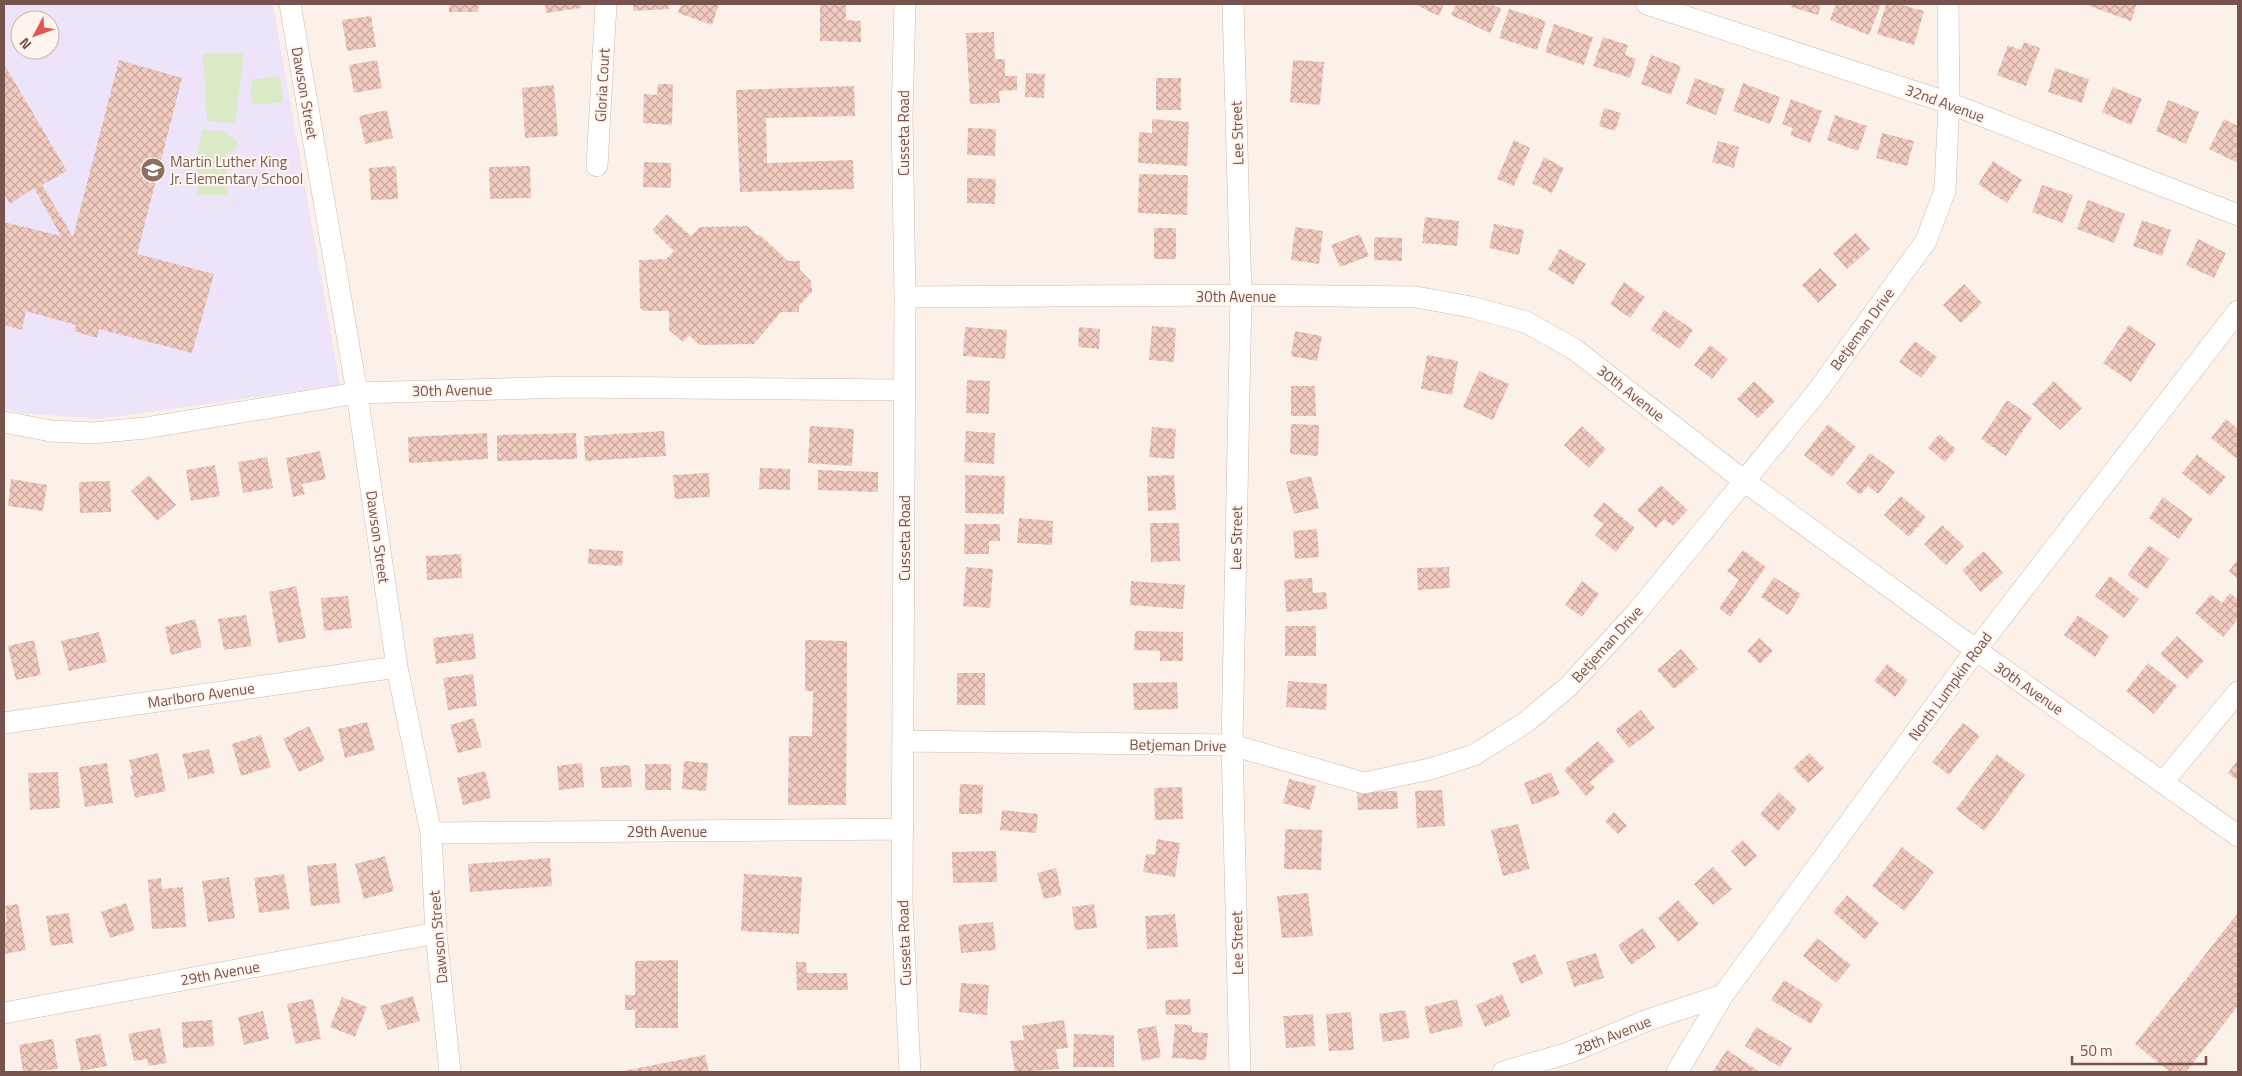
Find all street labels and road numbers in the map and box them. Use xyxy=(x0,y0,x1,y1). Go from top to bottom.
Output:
street label: Dawson Street xyxy=(286,45,325,142)
street label: Gloria Court xyxy=(589,47,615,123)
street label: 32nd Avenue xyxy=(1902,78,1988,128)
street label: Cusseta Road xyxy=(892,90,915,176)
street label: Lee Street xyxy=(1224,100,1250,165)
street label: Betjeman Drive xyxy=(1824,283,1900,375)
street label: 30th Avenue xyxy=(1196,285,1276,308)
street label: 30th Avenue xyxy=(1592,359,1670,427)
street label: 30th Avenue xyxy=(412,378,492,402)
street label: Dawson Street xyxy=(360,489,396,586)
street label: Cusseta Road xyxy=(893,495,916,581)
street label: Lee Street xyxy=(1224,505,1248,570)
street label: Betjeman Drive xyxy=(1566,600,1648,688)
street label: North Lumpkin Road xyxy=(1903,627,1997,745)
street label: 30th Avenue xyxy=(1989,656,2069,720)
street label: Marlboro Avenue xyxy=(146,676,256,714)
street label: Betjeman Drive xyxy=(1129,733,1227,757)
street label: 29th Avenue xyxy=(627,820,707,843)
street label: Dawson Street xyxy=(422,889,454,985)
street label: Cusseta Road xyxy=(891,900,917,986)
street label: Lee Street xyxy=(1225,910,1249,975)
street label: 29th Avenue xyxy=(178,955,262,991)
street label: 28th Avenue xyxy=(1571,1009,1655,1061)

